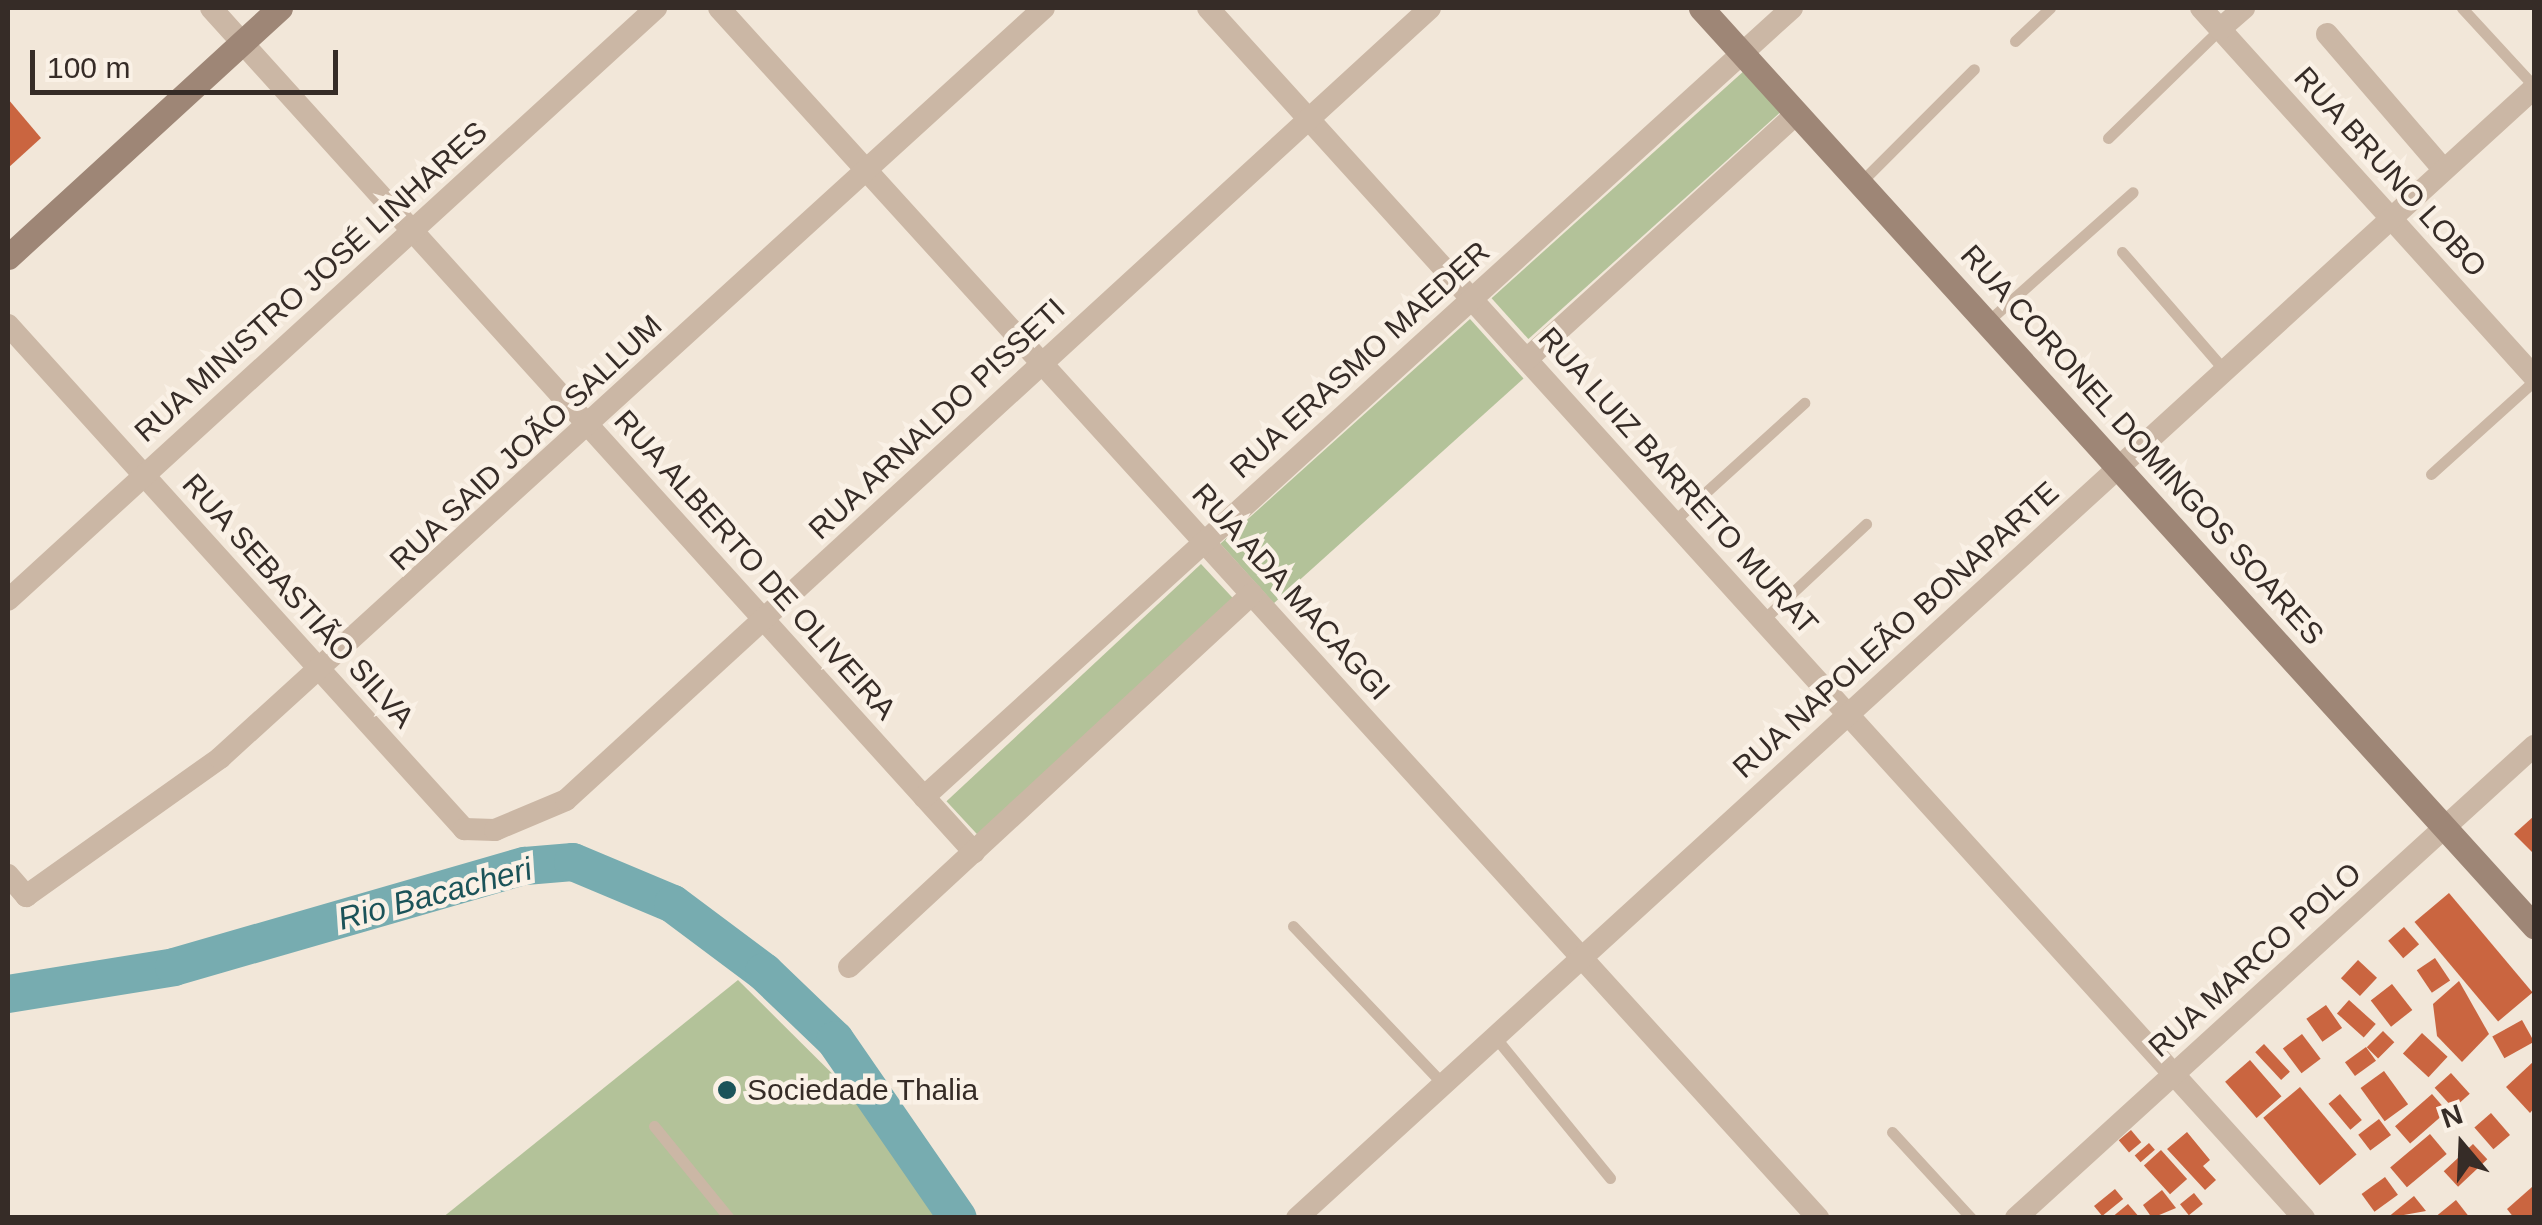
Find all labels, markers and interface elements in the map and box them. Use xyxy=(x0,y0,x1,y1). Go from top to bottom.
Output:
scale bar xyxy=(35,30,342,92)
text: 100 m xyxy=(47,51,130,84)
street label: RUA BRUNO LOBO xyxy=(2286,59,2494,285)
street label: RUA MINISTRO JOSÉ LINHARES xyxy=(127,114,495,450)
street label: RUA ERASMO MAEDER xyxy=(1222,233,1498,487)
street label: RUA CORONEL DOMINGOS SOARES xyxy=(1952,237,2332,653)
street label: RUA ARNALDO PISSETI xyxy=(800,290,1074,548)
street label: RUA SAID JOÃO SALLUM xyxy=(382,307,670,579)
street label: RUA LUIZ BARRETO MURAT xyxy=(1530,319,1826,643)
street label: RUA ALBERTO DE OLIVEIRA xyxy=(605,402,905,728)
street label: RUA SEBASTIÃO SILVA xyxy=(174,466,422,736)
street label: RUA NAPOLEÃO BONAPARTE xyxy=(1725,474,2067,786)
street label: RUA ADA MACAGGI xyxy=(1183,475,1399,709)
water label: Rio Bacacheri xyxy=(334,850,536,938)
street label: RUA MARCO POLO xyxy=(2141,855,2369,1065)
place label: Sociedade Thalia xyxy=(747,1072,979,1108)
marker: Sociedade Thalia xyxy=(716,1079,738,1101)
north arrow xyxy=(2412,1095,2512,1195)
text: N xyxy=(2437,1098,2467,1134)

